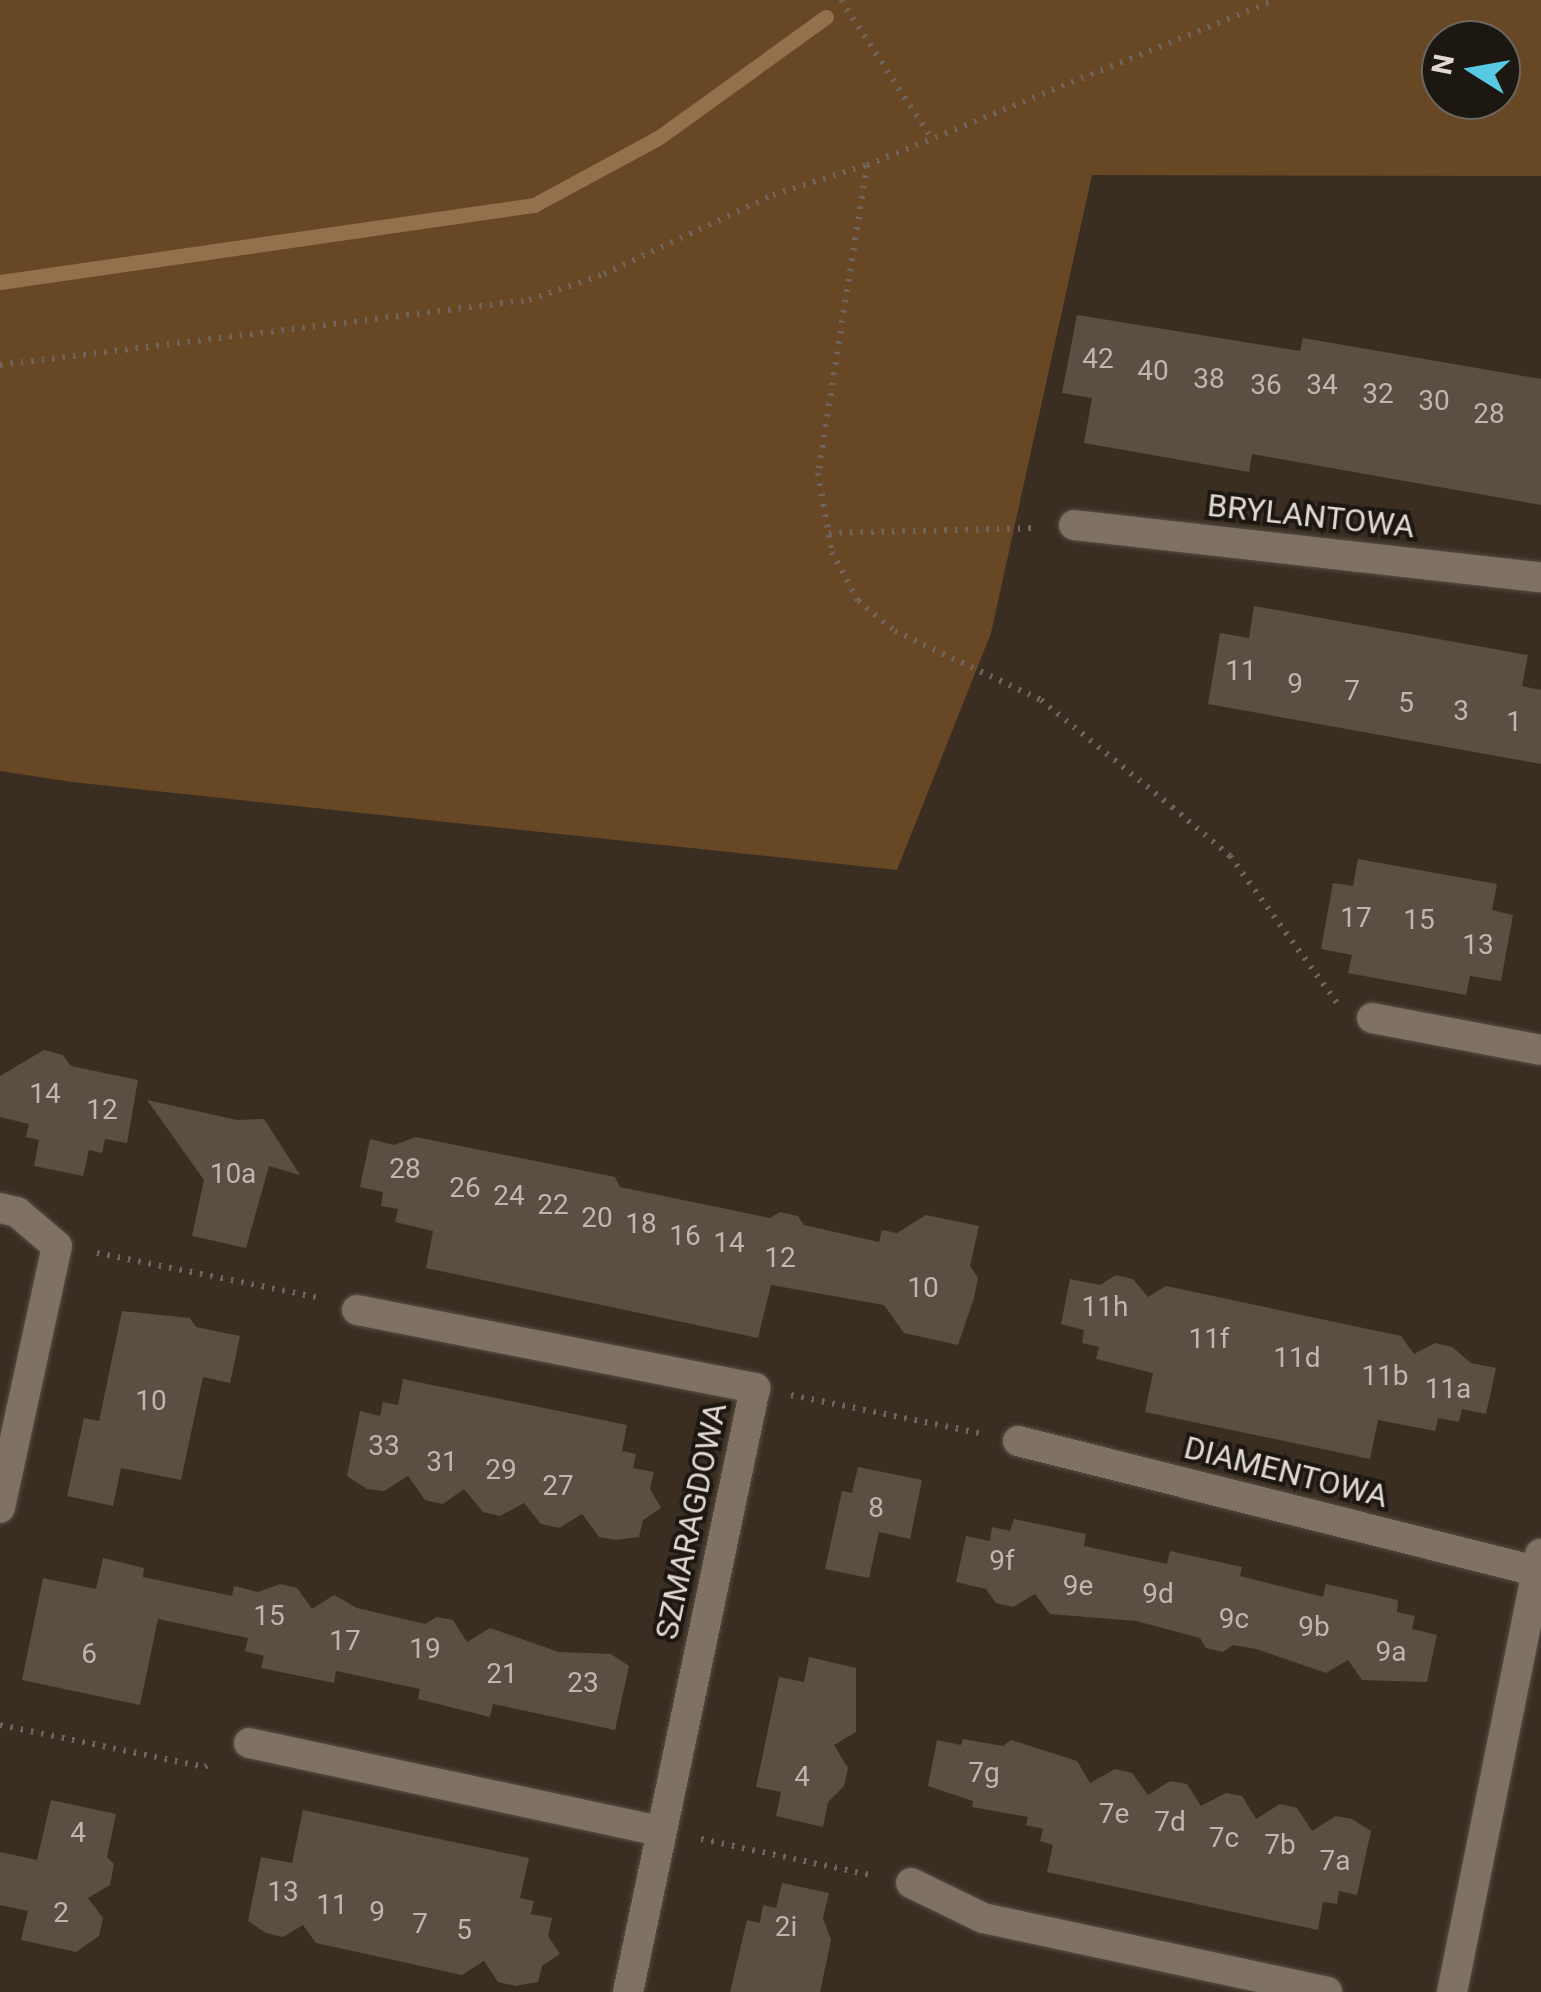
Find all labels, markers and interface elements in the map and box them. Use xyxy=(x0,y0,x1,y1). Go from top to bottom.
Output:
north arrow xyxy=(1421,20,1521,120)
text: N xyxy=(1425,52,1461,77)
house number: 42 xyxy=(1082,342,1114,376)
house number: 40 xyxy=(1137,354,1169,388)
house number: 38 xyxy=(1193,362,1225,396)
house number: 36 xyxy=(1250,368,1282,402)
house number: 34 xyxy=(1306,368,1338,402)
house number: 32 xyxy=(1362,377,1394,411)
house number: 30 xyxy=(1418,384,1450,418)
house number: 28 xyxy=(1473,397,1505,431)
street label: BRYLANTOWA xyxy=(1205,486,1417,546)
house number: 11 xyxy=(1225,654,1257,688)
house number: 9 xyxy=(1287,667,1303,701)
house number: 7 xyxy=(1344,674,1360,708)
house number: 5 xyxy=(1398,686,1414,720)
house number: 3 xyxy=(1453,694,1469,728)
house number: 1 xyxy=(1506,705,1522,739)
house number: 17 xyxy=(1340,901,1372,935)
house number: 15 xyxy=(1403,903,1435,937)
house number: 13 xyxy=(1462,928,1494,962)
house number: 14 xyxy=(29,1077,61,1111)
house number: 12 xyxy=(86,1093,118,1127)
house number: 28 xyxy=(389,1152,421,1186)
house number: 10a xyxy=(210,1157,256,1191)
house number: 26 xyxy=(449,1171,481,1205)
house number: 24 xyxy=(493,1179,525,1213)
house number: 22 xyxy=(537,1188,569,1222)
house number: 20 xyxy=(581,1201,613,1235)
house number: 18 xyxy=(625,1207,657,1241)
house number: 16 xyxy=(669,1219,701,1253)
house number: 14 xyxy=(713,1226,745,1260)
house number: 12 xyxy=(764,1241,796,1275)
house number: 10 xyxy=(907,1271,939,1305)
house number: 11h xyxy=(1082,1290,1128,1324)
house number: 11f xyxy=(1188,1322,1230,1356)
house number: 11d xyxy=(1273,1341,1321,1375)
house number: 11b xyxy=(1361,1359,1409,1393)
house number: 11a xyxy=(1425,1372,1471,1406)
house number: 10 xyxy=(135,1384,167,1418)
street label: SZMARAGDOWA xyxy=(647,1399,735,1643)
street label: DIAMENTOWA xyxy=(1180,1428,1392,1516)
house number: 33 xyxy=(368,1429,400,1463)
house number: 31 xyxy=(426,1445,458,1479)
house number: 29 xyxy=(485,1453,517,1487)
house number: 27 xyxy=(542,1469,574,1503)
house number: 8 xyxy=(868,1491,884,1525)
house number: 9f xyxy=(989,1544,1015,1578)
house number: 9e xyxy=(1063,1569,1093,1603)
house number: 9d xyxy=(1142,1577,1174,1611)
house number: 15 xyxy=(253,1599,285,1633)
house number: 9c xyxy=(1219,1602,1249,1636)
house number: 9b xyxy=(1298,1610,1330,1644)
house number: 17 xyxy=(329,1624,361,1658)
house number: 19 xyxy=(409,1632,441,1666)
house number: 9a xyxy=(1376,1635,1406,1669)
house number: 6 xyxy=(81,1637,97,1671)
house number: 21 xyxy=(486,1657,518,1691)
house number: 23 xyxy=(567,1666,599,1700)
house number: 7g xyxy=(968,1756,1000,1790)
house number: 4 xyxy=(794,1760,810,1794)
house number: 7e xyxy=(1099,1797,1129,1831)
house number: 7d xyxy=(1154,1805,1186,1839)
house number: 4 xyxy=(70,1816,86,1850)
house number: 7c xyxy=(1209,1821,1239,1855)
house number: 7b xyxy=(1264,1828,1296,1862)
house number: 7a xyxy=(1320,1844,1350,1878)
house number: 13 xyxy=(267,1875,299,1909)
house number: 11 xyxy=(316,1888,348,1922)
house number: 9 xyxy=(369,1895,385,1929)
house number: 2 xyxy=(53,1896,69,1930)
house number: 7 xyxy=(412,1907,428,1941)
house number: 2i xyxy=(775,1910,797,1944)
house number: 5 xyxy=(456,1913,472,1947)

